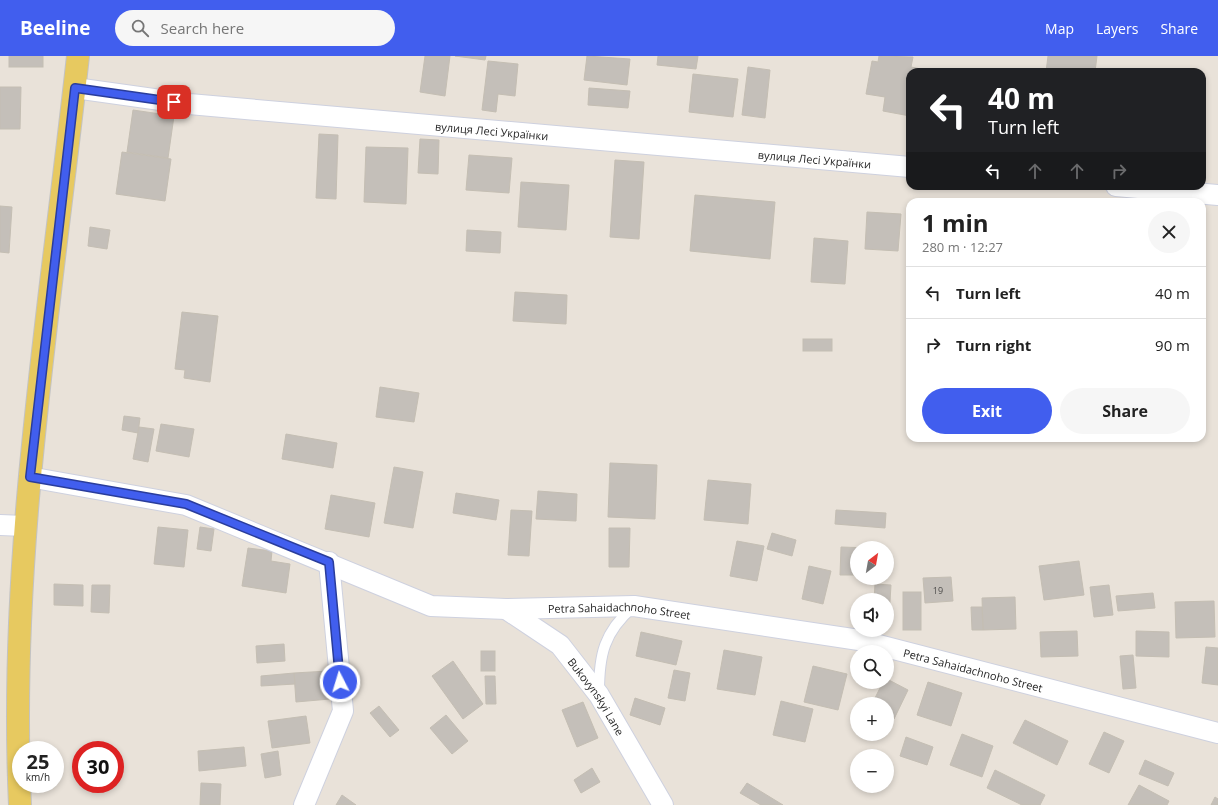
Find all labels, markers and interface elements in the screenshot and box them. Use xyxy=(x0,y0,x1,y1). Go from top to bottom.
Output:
search box xyxy=(115,10,395,46)
text: Beeline xyxy=(20,15,91,41)
icon: search xyxy=(129,17,151,39)
text: Search here xyxy=(161,18,244,38)
text: Map xyxy=(1045,19,1074,38)
text: Layers xyxy=(1096,19,1138,38)
text: Share xyxy=(1160,19,1198,38)
text: 40 m xyxy=(988,79,1055,117)
icon: left xyxy=(922,84,974,136)
pin xyxy=(157,85,191,119)
icon: arrive xyxy=(163,91,185,113)
text: Turn left xyxy=(988,115,1059,139)
street label: вулиця Лесі Українки xyxy=(434,118,549,143)
street label: вулиця Лесі Українки xyxy=(757,146,872,171)
icon: left xyxy=(982,160,1004,182)
icon: ahead xyxy=(1024,160,1046,182)
icon: ahead xyxy=(1066,160,1088,182)
icon: right xyxy=(1108,160,1130,182)
text: 1 min xyxy=(922,206,989,239)
button: close xyxy=(1148,211,1190,253)
text: 280 m · 12:27 xyxy=(922,238,1003,256)
icon: left xyxy=(922,282,944,304)
text: Turn left xyxy=(956,283,1021,303)
text: 40 m xyxy=(1155,283,1190,303)
icon: right xyxy=(922,334,944,356)
text: Turn right xyxy=(956,335,1031,355)
text: 90 m xyxy=(1155,335,1190,355)
button: Exit xyxy=(922,388,1052,434)
button: Share xyxy=(1060,388,1190,434)
north arrow xyxy=(850,541,894,585)
map controls xyxy=(850,541,894,793)
house number: 19 xyxy=(933,584,943,597)
button: sound xyxy=(850,593,894,637)
street label: Petra Sahaidachnoho Street xyxy=(548,598,692,622)
street label: Petra Sahaidachnoho Street xyxy=(902,644,1044,695)
button: search xyxy=(850,645,894,689)
street label: Bukovynskyi Lane xyxy=(565,654,628,738)
position arrow xyxy=(319,661,361,703)
button: + xyxy=(850,697,894,741)
speed limit sign: 30 xyxy=(72,741,124,793)
text: 25 xyxy=(27,748,49,775)
button: − xyxy=(850,749,894,793)
text: km/h xyxy=(26,770,50,784)

